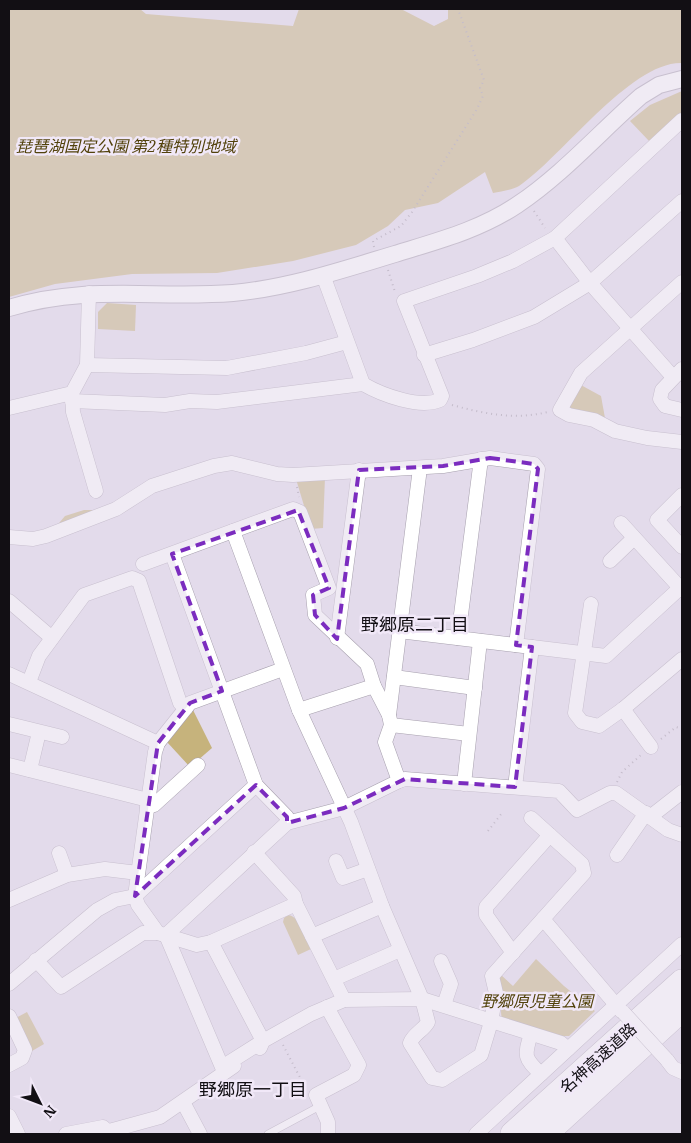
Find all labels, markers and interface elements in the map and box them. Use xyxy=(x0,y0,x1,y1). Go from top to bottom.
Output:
park label: 琵琶湖国定公園 第2種特別地域 xyxy=(16,136,238,156)
district label: 野郷原二丁目 xyxy=(361,613,469,636)
park label: 野郷原児童公園 xyxy=(481,991,595,1011)
street label: 名神高速道路 xyxy=(556,1018,640,1098)
north arrow xyxy=(15,1078,65,1128)
district label: 野郷原一丁目 xyxy=(199,1078,307,1101)
text: N xyxy=(39,1102,60,1122)

